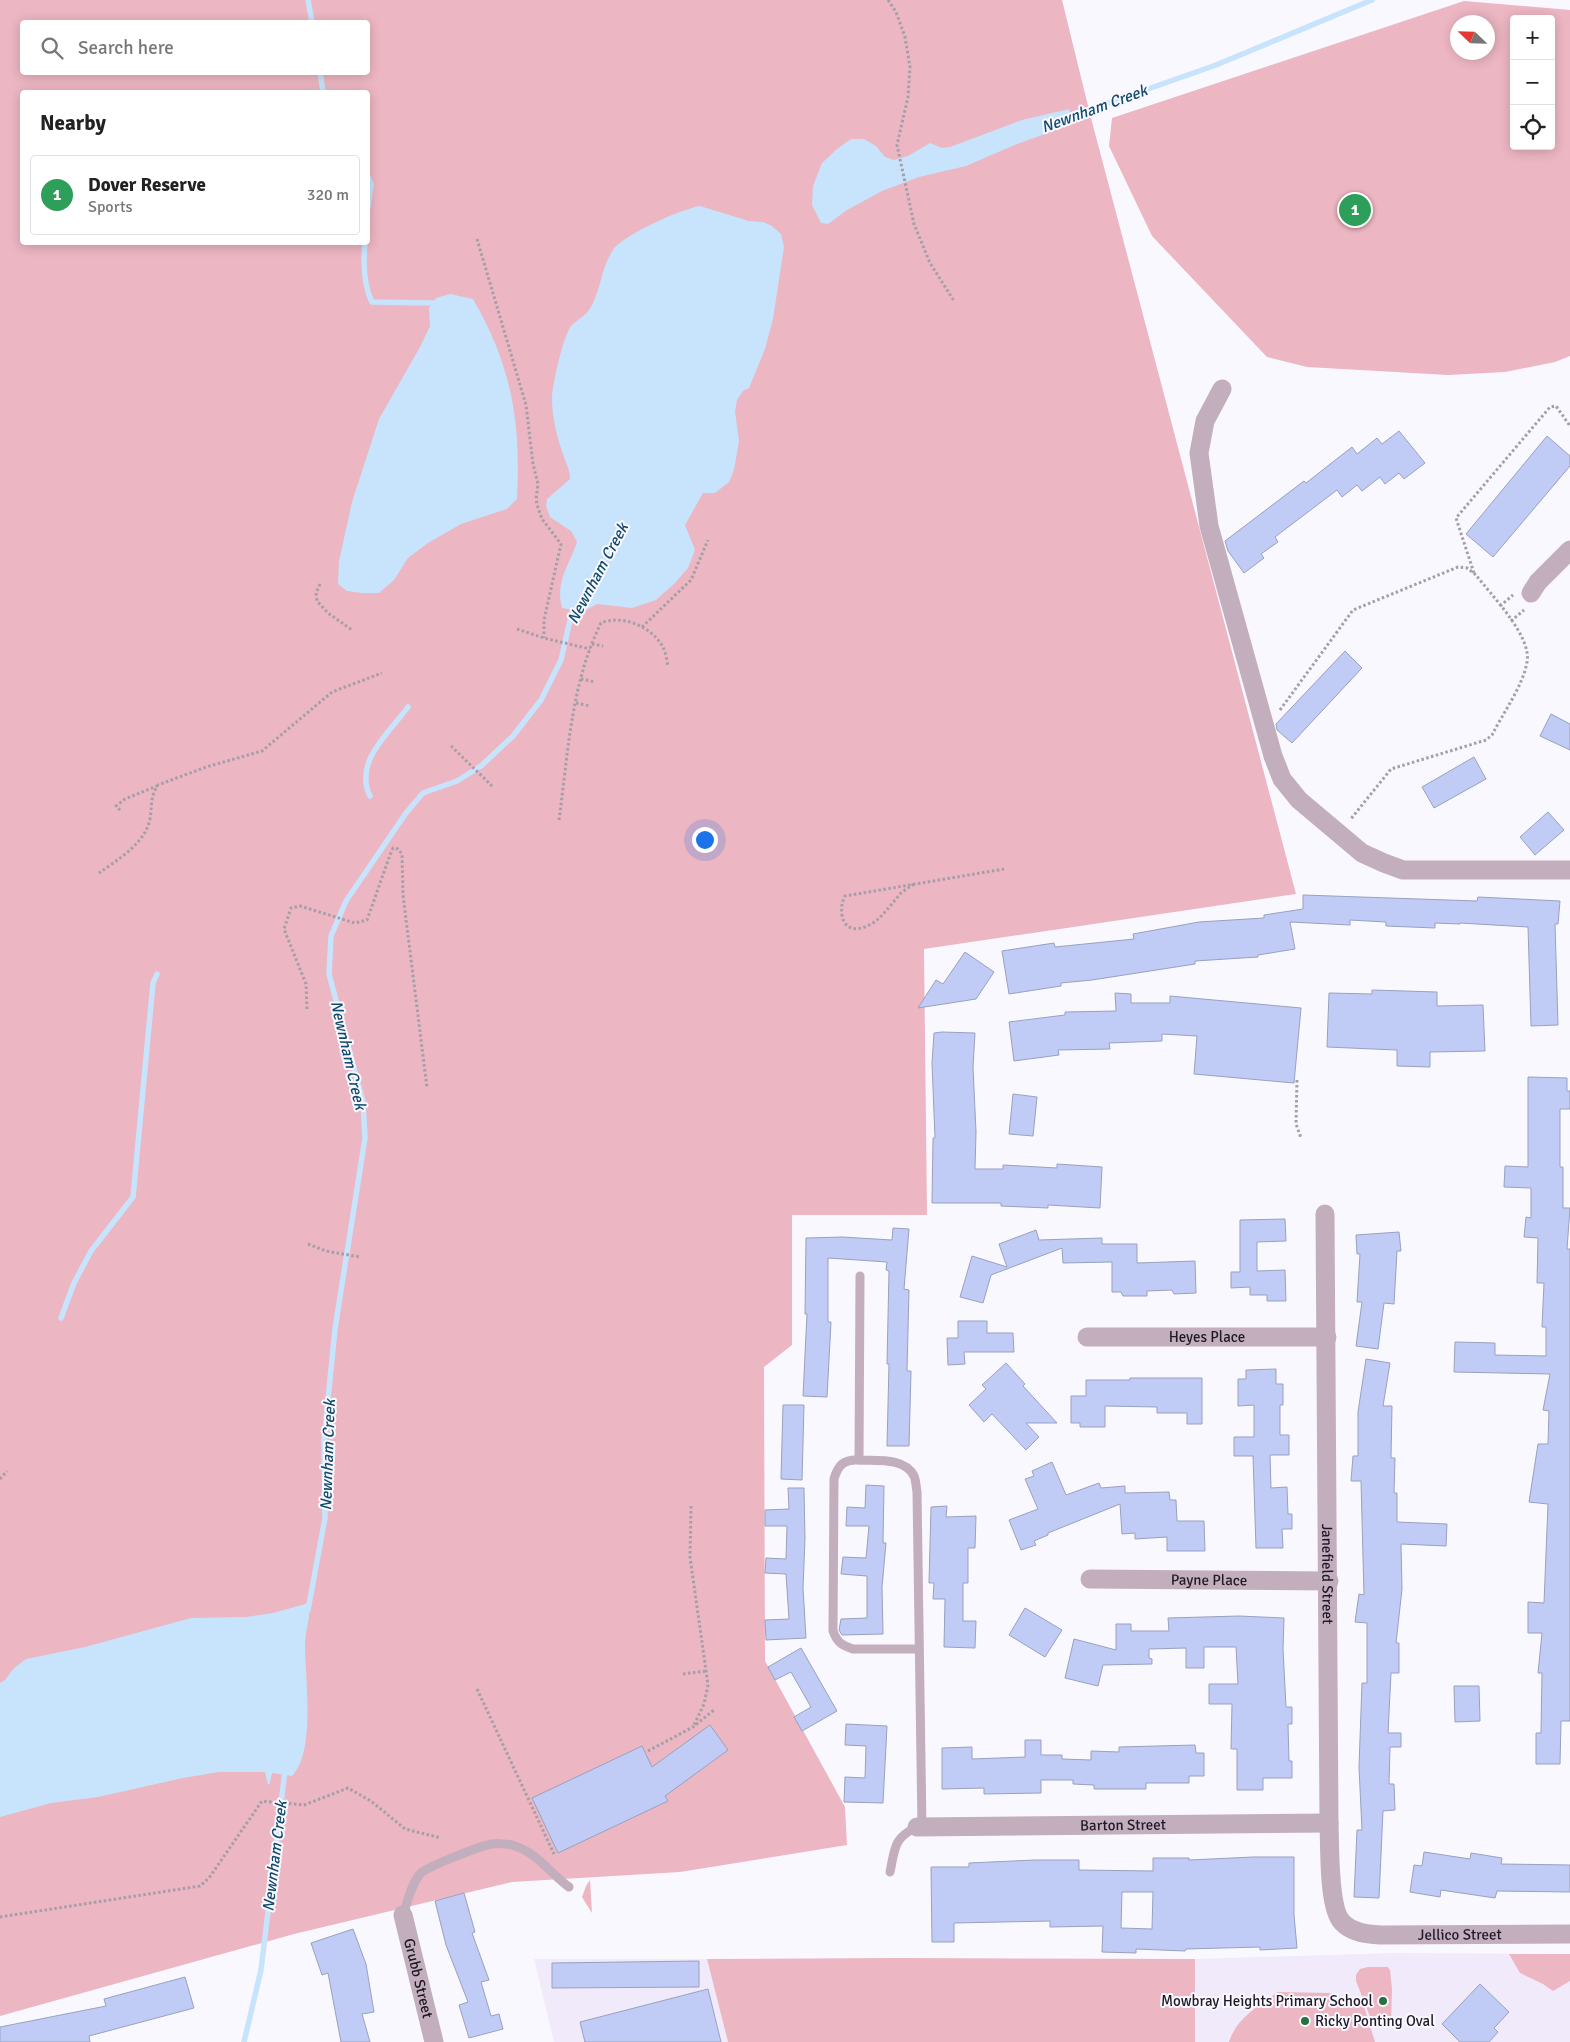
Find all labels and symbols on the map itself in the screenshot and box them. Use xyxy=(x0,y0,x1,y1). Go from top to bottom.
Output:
north arrow xyxy=(1450,15,1495,60)
water label: Newnham Creek xyxy=(1039,80,1152,137)
pin: 1 xyxy=(1339,191,1371,229)
water label: Newnham Creek xyxy=(563,518,634,627)
your location xyxy=(692,827,718,853)
water label: Newnham Creek xyxy=(326,999,371,1114)
street label: Heyes Place xyxy=(1169,1328,1245,1346)
water label: Newnham Creek xyxy=(316,1397,340,1511)
street label: Janefield Street xyxy=(1318,1524,1337,1624)
street label: Payne Place xyxy=(1171,1571,1247,1589)
water label: Newnham Creek xyxy=(258,1798,292,1913)
street label: Barton Street xyxy=(1080,1816,1166,1834)
street label: Jellico Street xyxy=(1418,1925,1502,1944)
street label: Grubb Street xyxy=(400,1936,437,2020)
place label: Mowbray Heights Primary School xyxy=(1161,1992,1373,2010)
marker: Mowbray Heights Primary School xyxy=(1377,1995,1389,2007)
place label: Ricky Ponting Oval xyxy=(1315,2012,1435,2030)
marker: Ricky Ponting Oval xyxy=(1299,2015,1311,2027)

